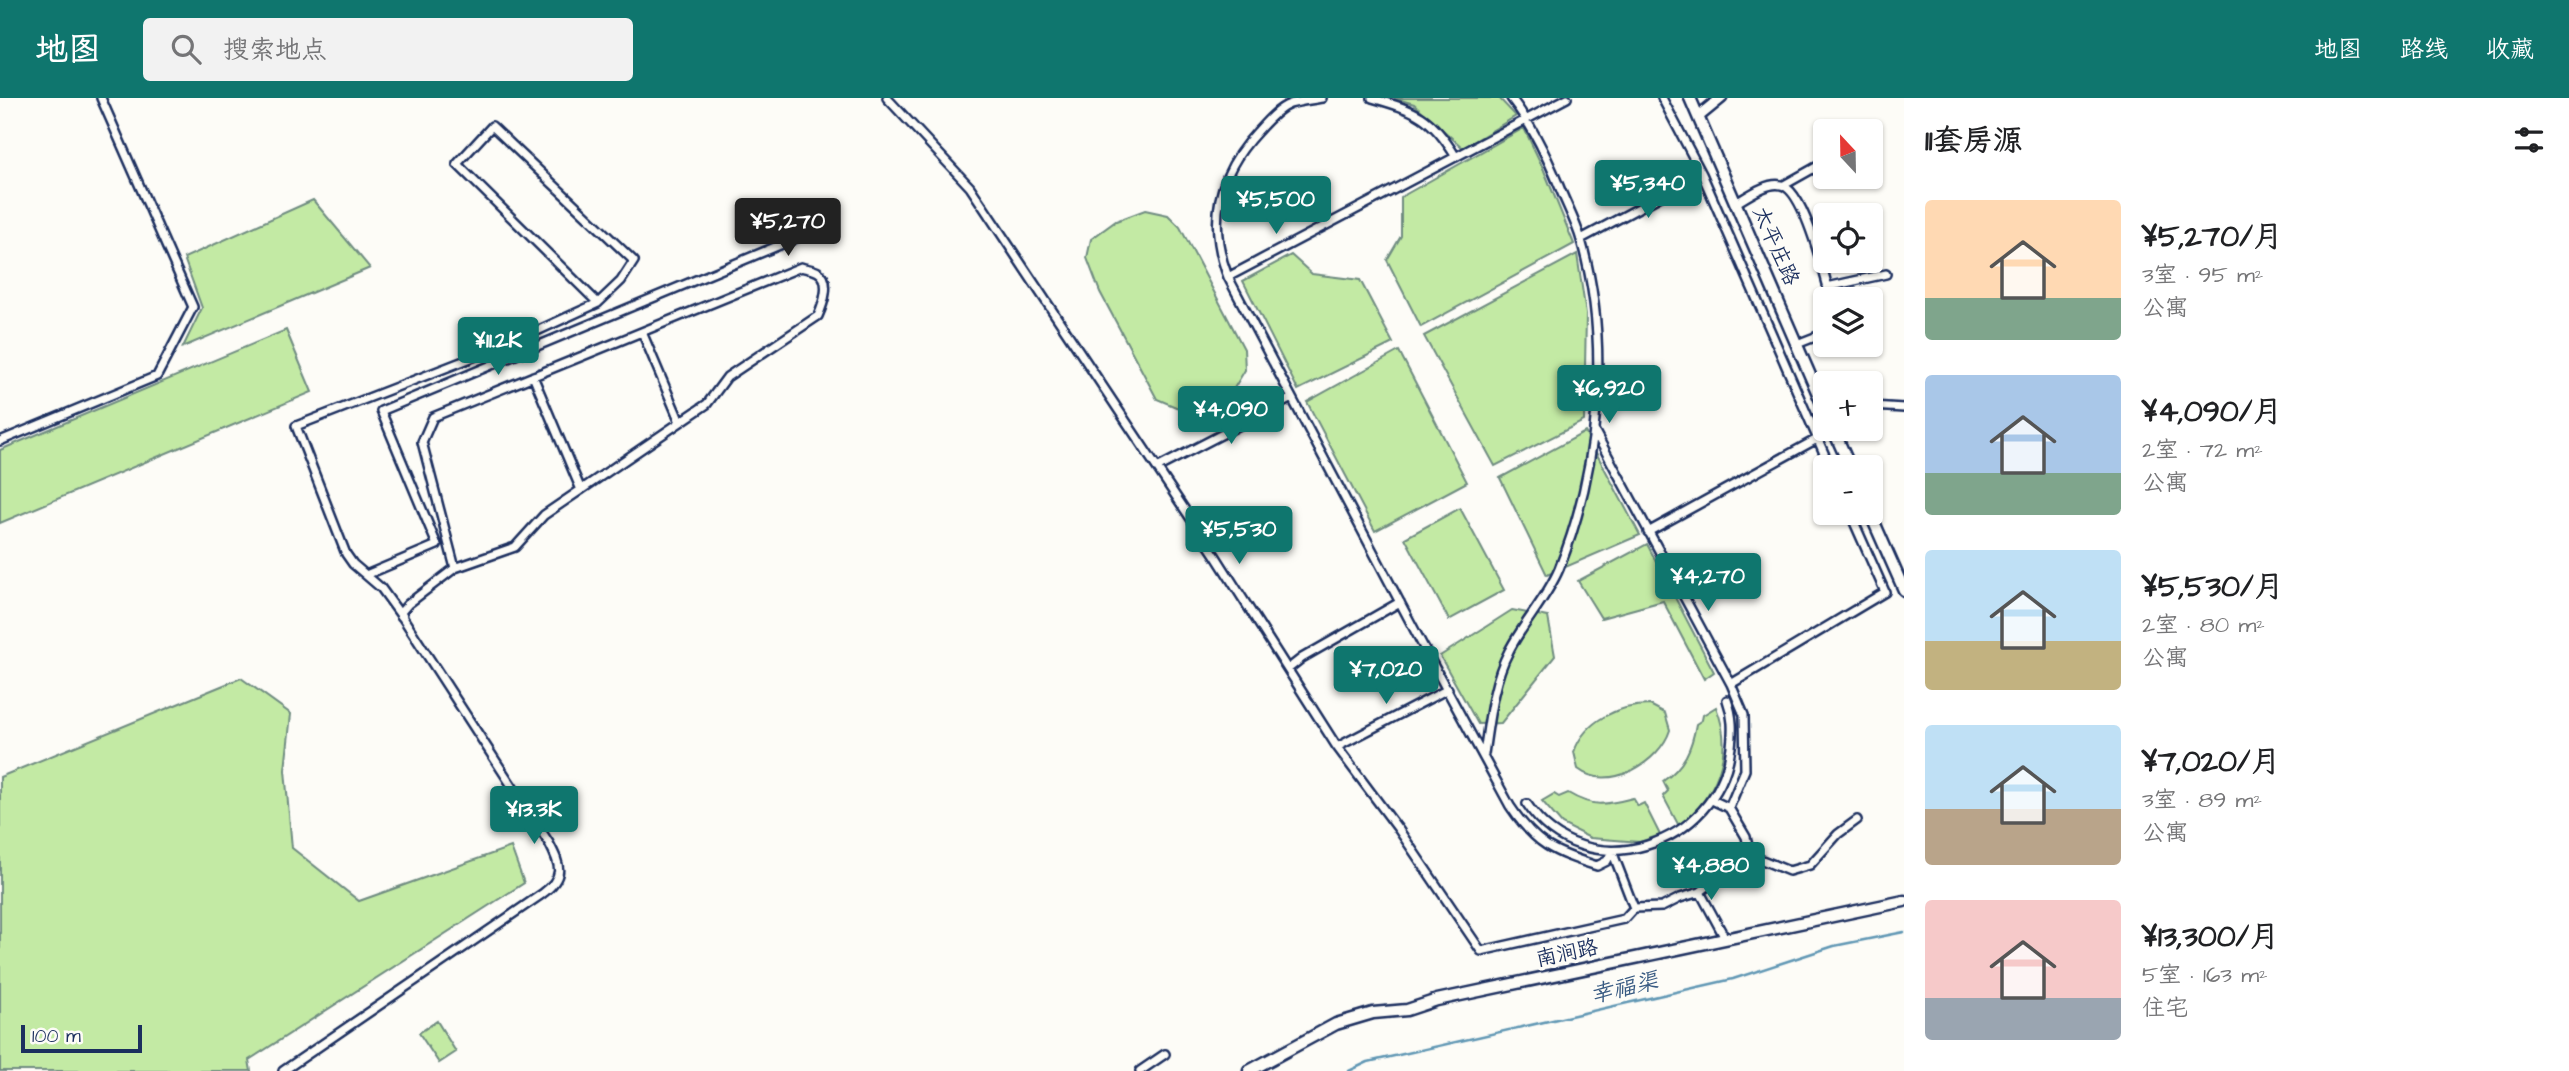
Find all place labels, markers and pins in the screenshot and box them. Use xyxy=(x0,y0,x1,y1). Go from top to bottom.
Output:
pin: ¥5,340 xyxy=(1591,160,1705,220)
pin: ¥5,500 xyxy=(1219,176,1333,236)
pin: ¥5,270 xyxy=(731,198,845,258)
pin: ¥11.2K xyxy=(441,317,555,377)
pin: ¥6,920 xyxy=(1552,366,1666,425)
pin: ¥4,090 xyxy=(1174,386,1288,446)
pin: ¥5,530 xyxy=(1182,506,1296,566)
pin: ¥4,270 xyxy=(1651,554,1765,613)
pin: ¥7,020 xyxy=(1329,646,1443,706)
pin: ¥13.3K xyxy=(477,786,591,846)
pin: ¥4,880 xyxy=(1654,842,1768,902)

